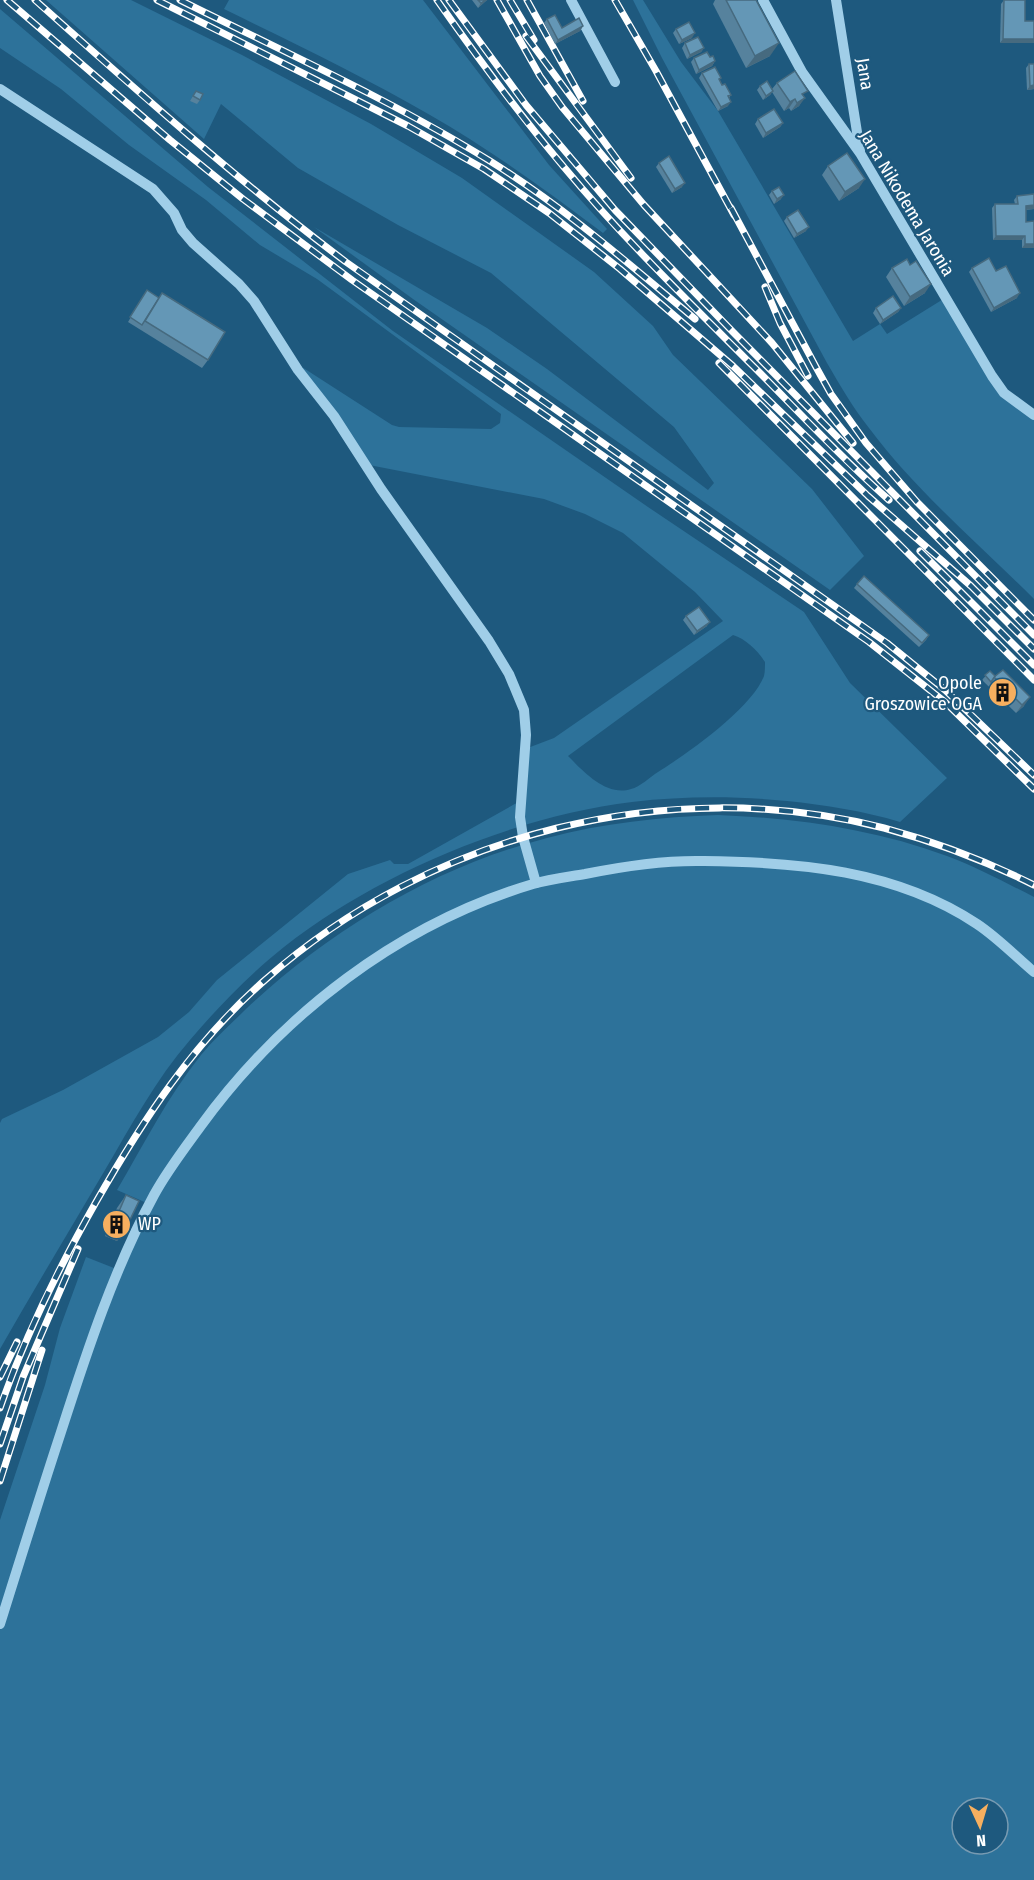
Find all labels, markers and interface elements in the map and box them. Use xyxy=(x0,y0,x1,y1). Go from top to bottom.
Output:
street label: Jana xyxy=(852,56,878,92)
street label: Jana Nikodema Jaronia xyxy=(855,126,959,280)
place label: Opole Groszowice OGA xyxy=(864,672,983,715)
building icon: Opole Groszowice OGA xyxy=(987,677,1019,709)
building icon: WP xyxy=(101,1208,133,1240)
place label: WP xyxy=(138,1213,161,1235)
north arrow xyxy=(950,1796,1010,1856)
text: N xyxy=(976,1831,986,1850)

